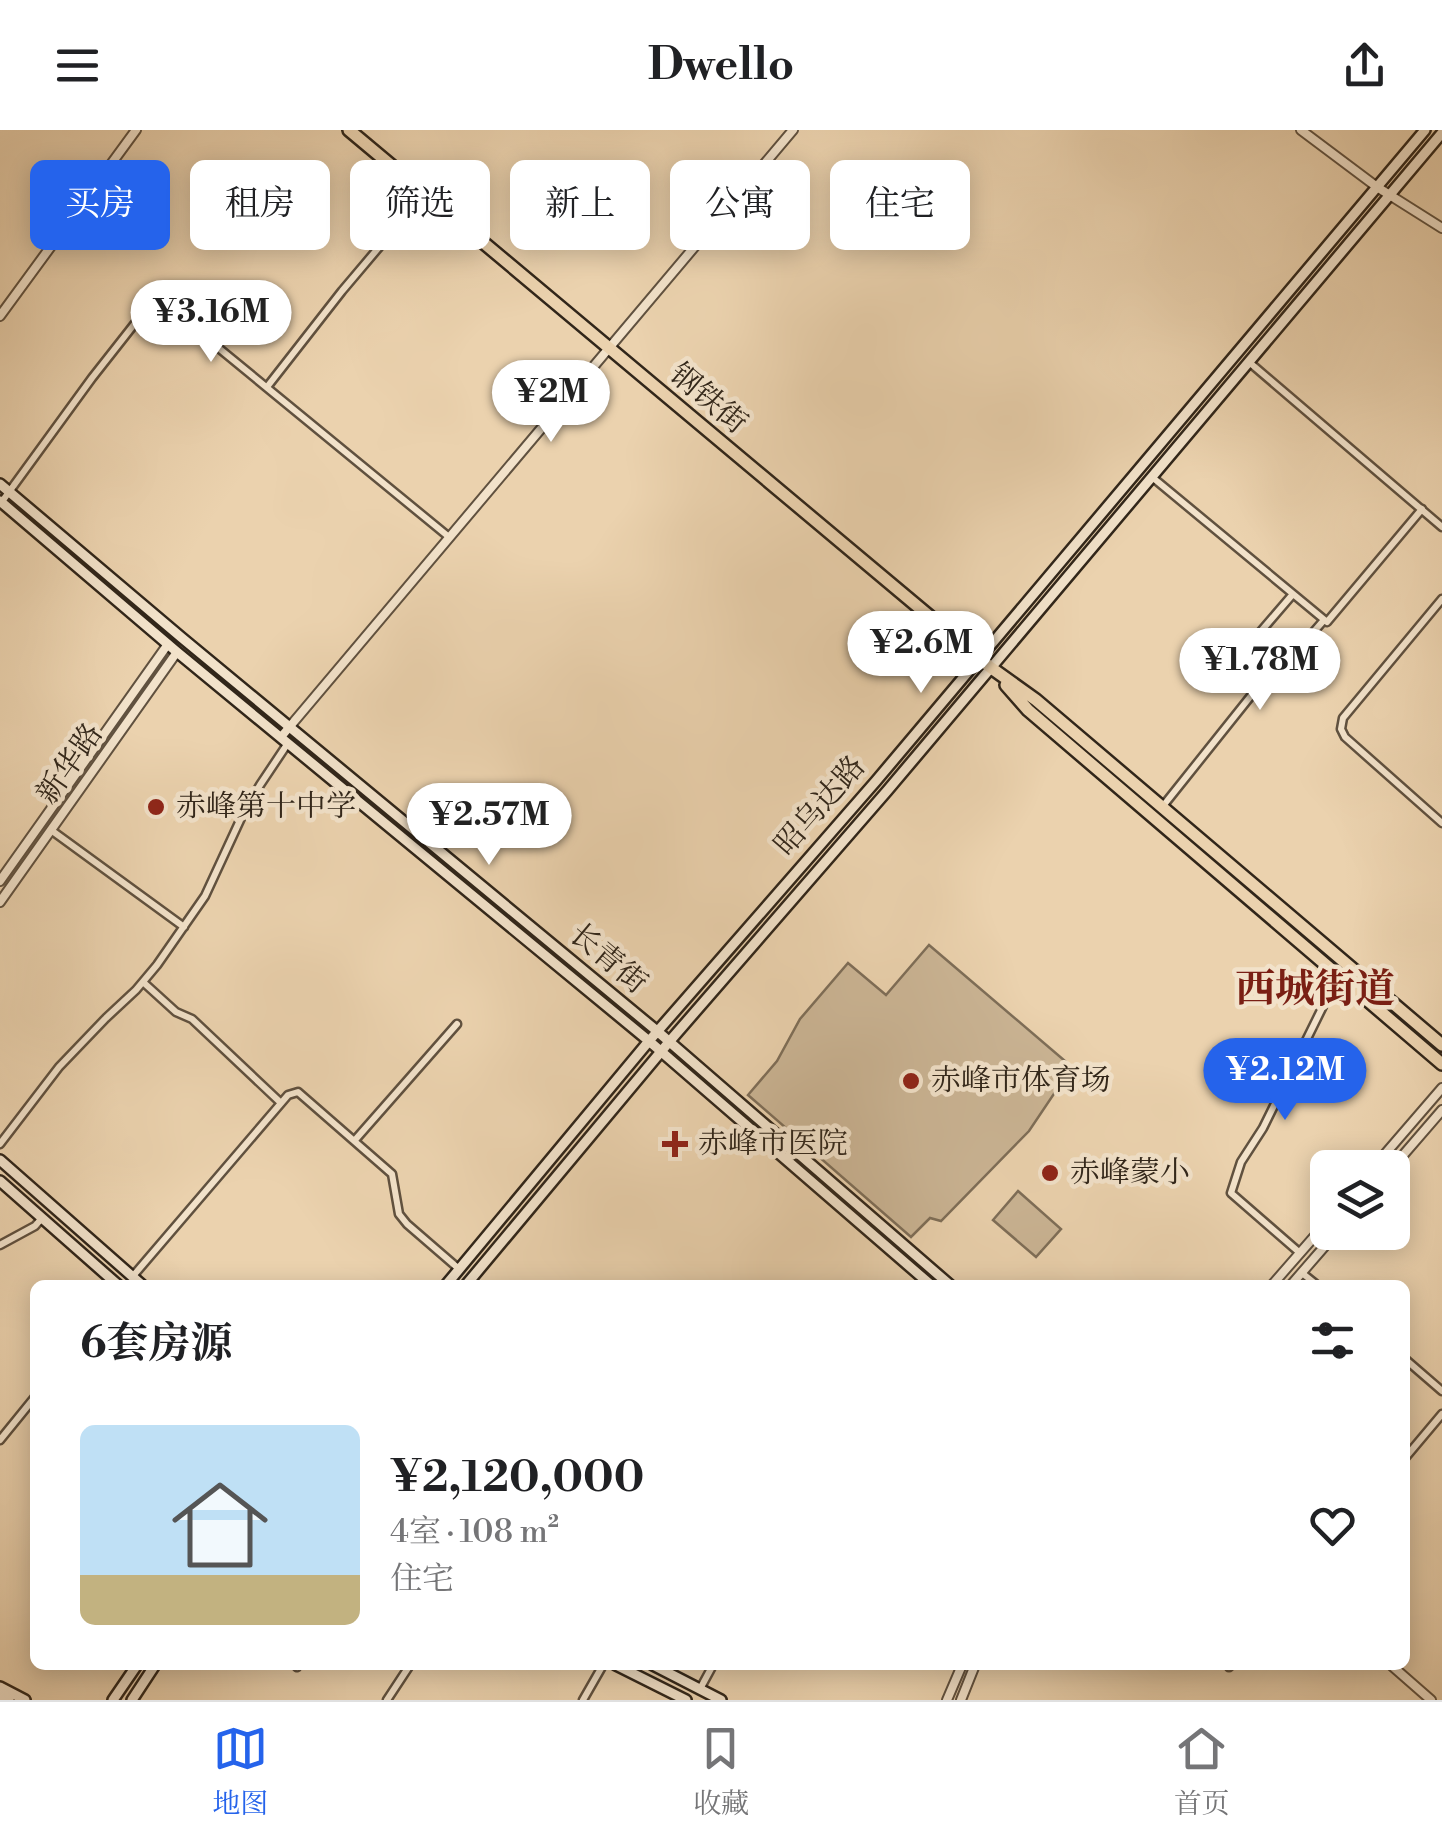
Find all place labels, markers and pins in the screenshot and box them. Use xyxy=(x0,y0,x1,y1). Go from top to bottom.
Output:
pin: ¥3.16M xyxy=(130,280,292,365)
pin: ¥2M xyxy=(503,360,599,445)
pin: ¥2.6M xyxy=(851,611,991,696)
pin: ¥1.78M xyxy=(1179,628,1341,713)
pin: ¥2.57M xyxy=(408,783,570,868)
place label: 赤峰第十中学 xyxy=(176,788,356,826)
marker: 赤峰第十中学 xyxy=(145,796,167,818)
pin: ¥2.12M xyxy=(1204,1038,1366,1123)
place label: 赤峰市体育场 xyxy=(931,1062,1111,1100)
marker: 赤峰市体育场 xyxy=(900,1070,922,1092)
place label: 赤峰市医院 xyxy=(698,1125,848,1163)
marker: 赤峰市医院 xyxy=(662,1131,688,1157)
place label: 赤峰蒙小 xyxy=(1070,1154,1190,1192)
marker: 赤峰蒙小 xyxy=(1039,1162,1061,1184)

